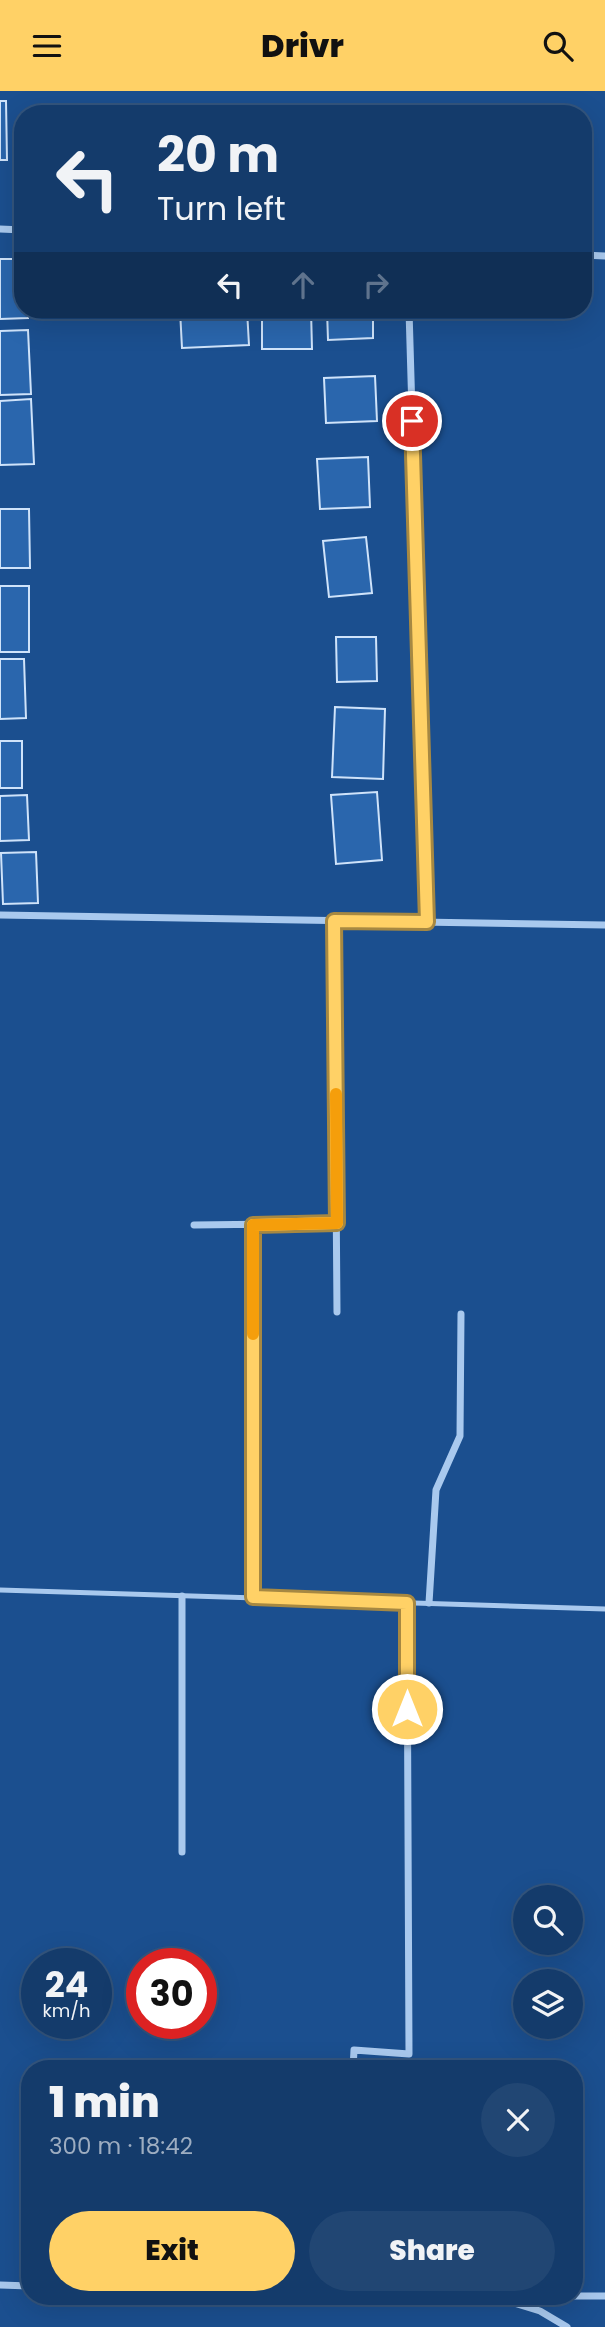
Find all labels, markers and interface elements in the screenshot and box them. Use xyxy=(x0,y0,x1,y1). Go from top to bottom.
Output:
text: Drivr xyxy=(261,23,344,68)
icon: menu xyxy=(28,27,66,65)
icon: search xyxy=(539,27,577,65)
text: 20 m xyxy=(157,121,279,189)
icon: left xyxy=(42,133,133,224)
text: Turn left xyxy=(157,186,286,231)
icon: left xyxy=(211,266,249,304)
icon: ahead xyxy=(284,266,322,304)
icon: right xyxy=(357,266,395,304)
pin xyxy=(382,391,442,451)
icon: arrive xyxy=(393,402,431,440)
position arrow xyxy=(370,1672,444,1746)
map controls xyxy=(513,1885,583,2039)
button: search xyxy=(513,1885,583,1955)
speed limit sign: 30 xyxy=(126,1948,217,2039)
text: 24 xyxy=(45,1960,88,2009)
button: layers xyxy=(513,1969,583,2039)
text: km/h xyxy=(43,1998,90,2023)
text: 1 min xyxy=(49,2073,160,2132)
button: close xyxy=(481,2083,555,2157)
text: 300 m · 18:42 xyxy=(49,2130,193,2162)
button: Exit xyxy=(49,2211,295,2291)
button: Share xyxy=(309,2211,555,2291)

